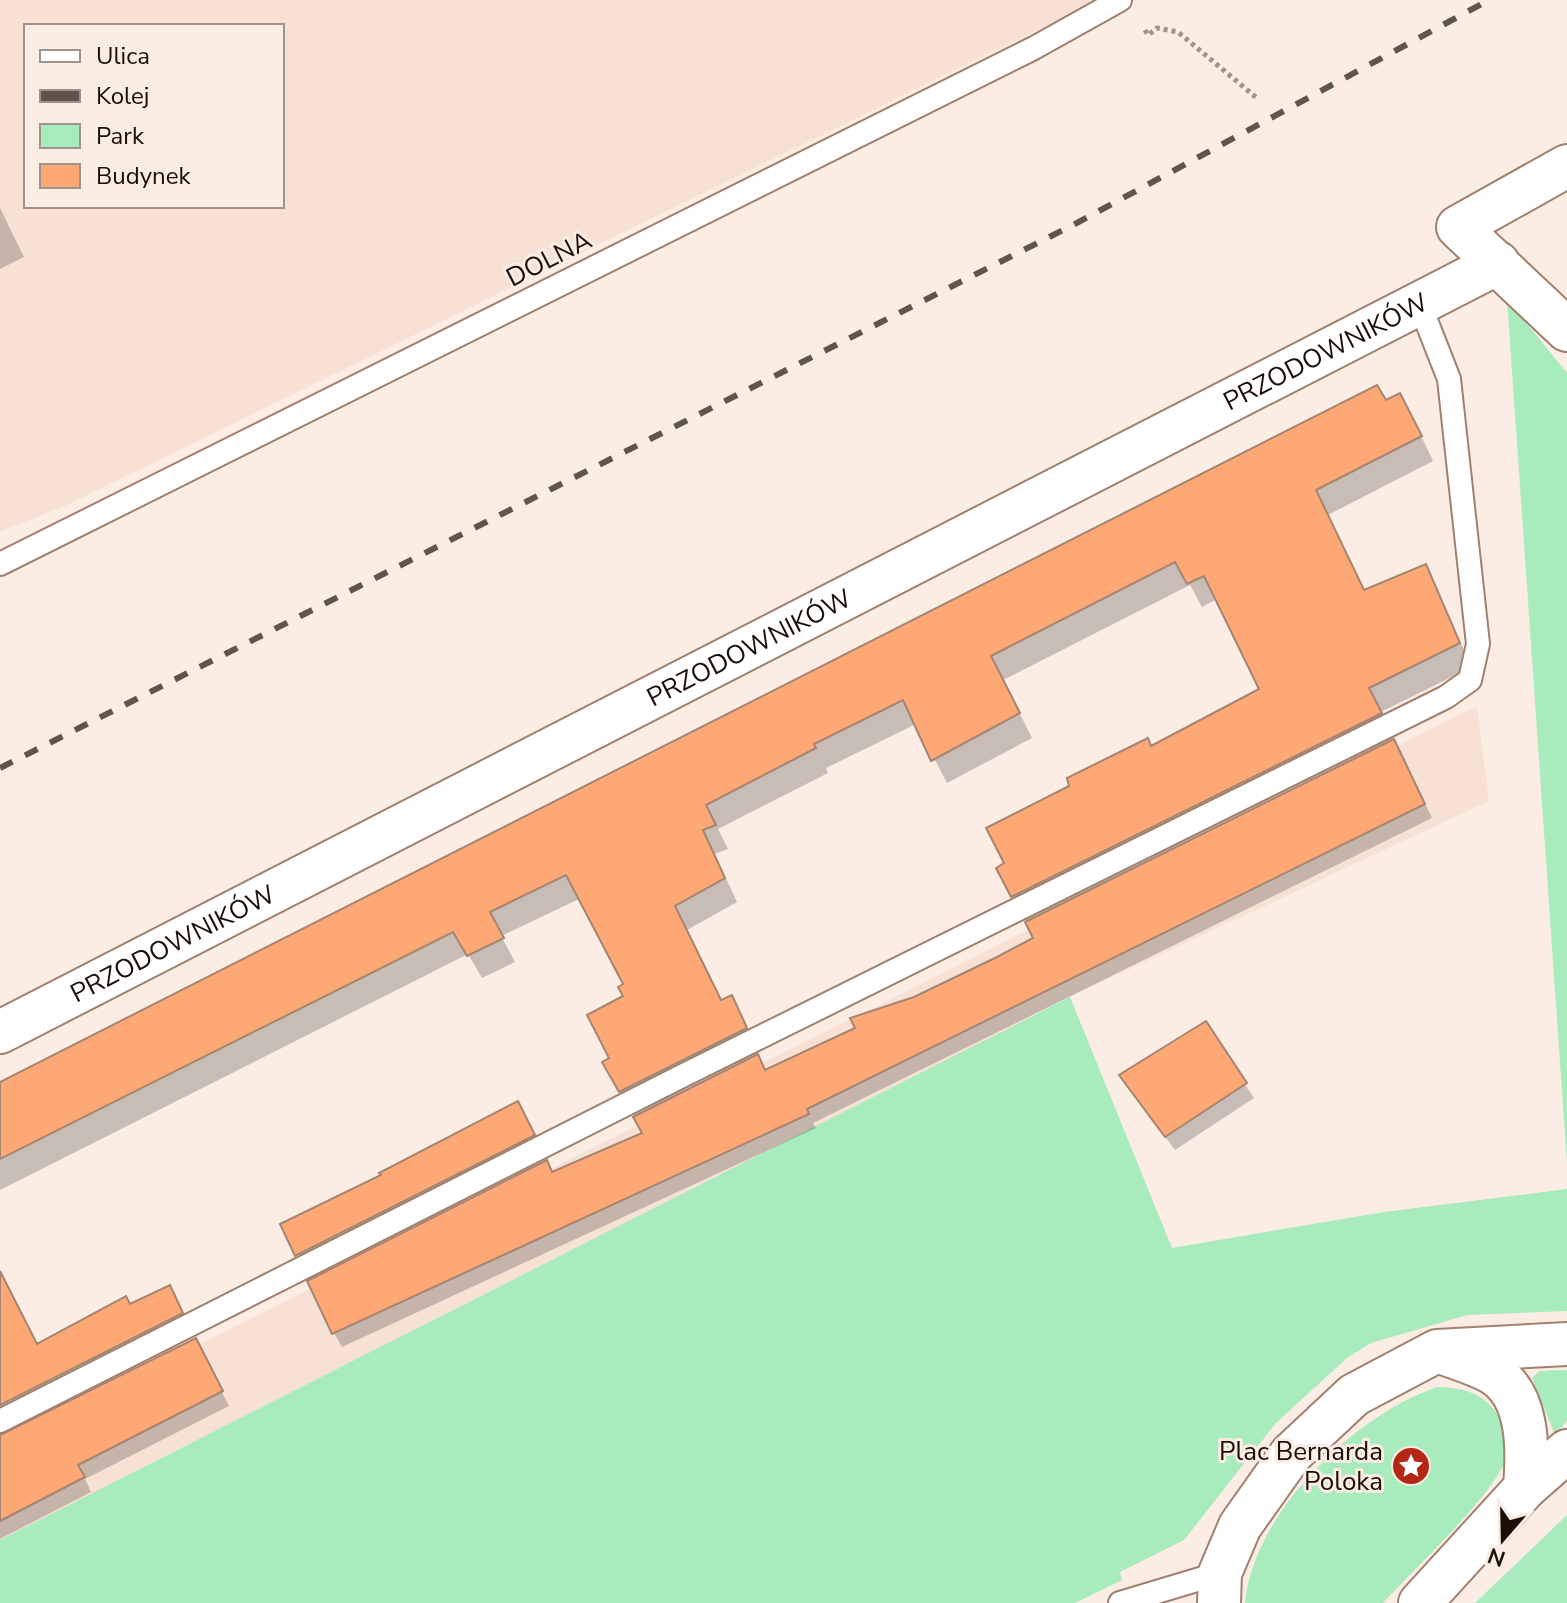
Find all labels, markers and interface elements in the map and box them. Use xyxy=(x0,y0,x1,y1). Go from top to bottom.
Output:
legend xyxy=(24,24,284,208)
text: Ulica xyxy=(96,40,150,72)
text: Kolej xyxy=(96,80,150,112)
text: Park xyxy=(96,120,145,152)
text: Budynek xyxy=(96,160,191,192)
street label: DOLNA xyxy=(500,223,598,295)
street label: PRZODOWNIKÓW xyxy=(1217,284,1434,419)
street label: PRZODOWNIKÓW xyxy=(641,580,857,715)
street label: PRZODOWNIKÓW xyxy=(64,876,281,1011)
place label: Plac Bernarda Poloka xyxy=(1219,1434,1383,1499)
place icon: Plac Bernarda Poloka xyxy=(1390,1445,1432,1487)
north arrow xyxy=(1463,1499,1543,1579)
text: N xyxy=(1484,1540,1509,1574)

